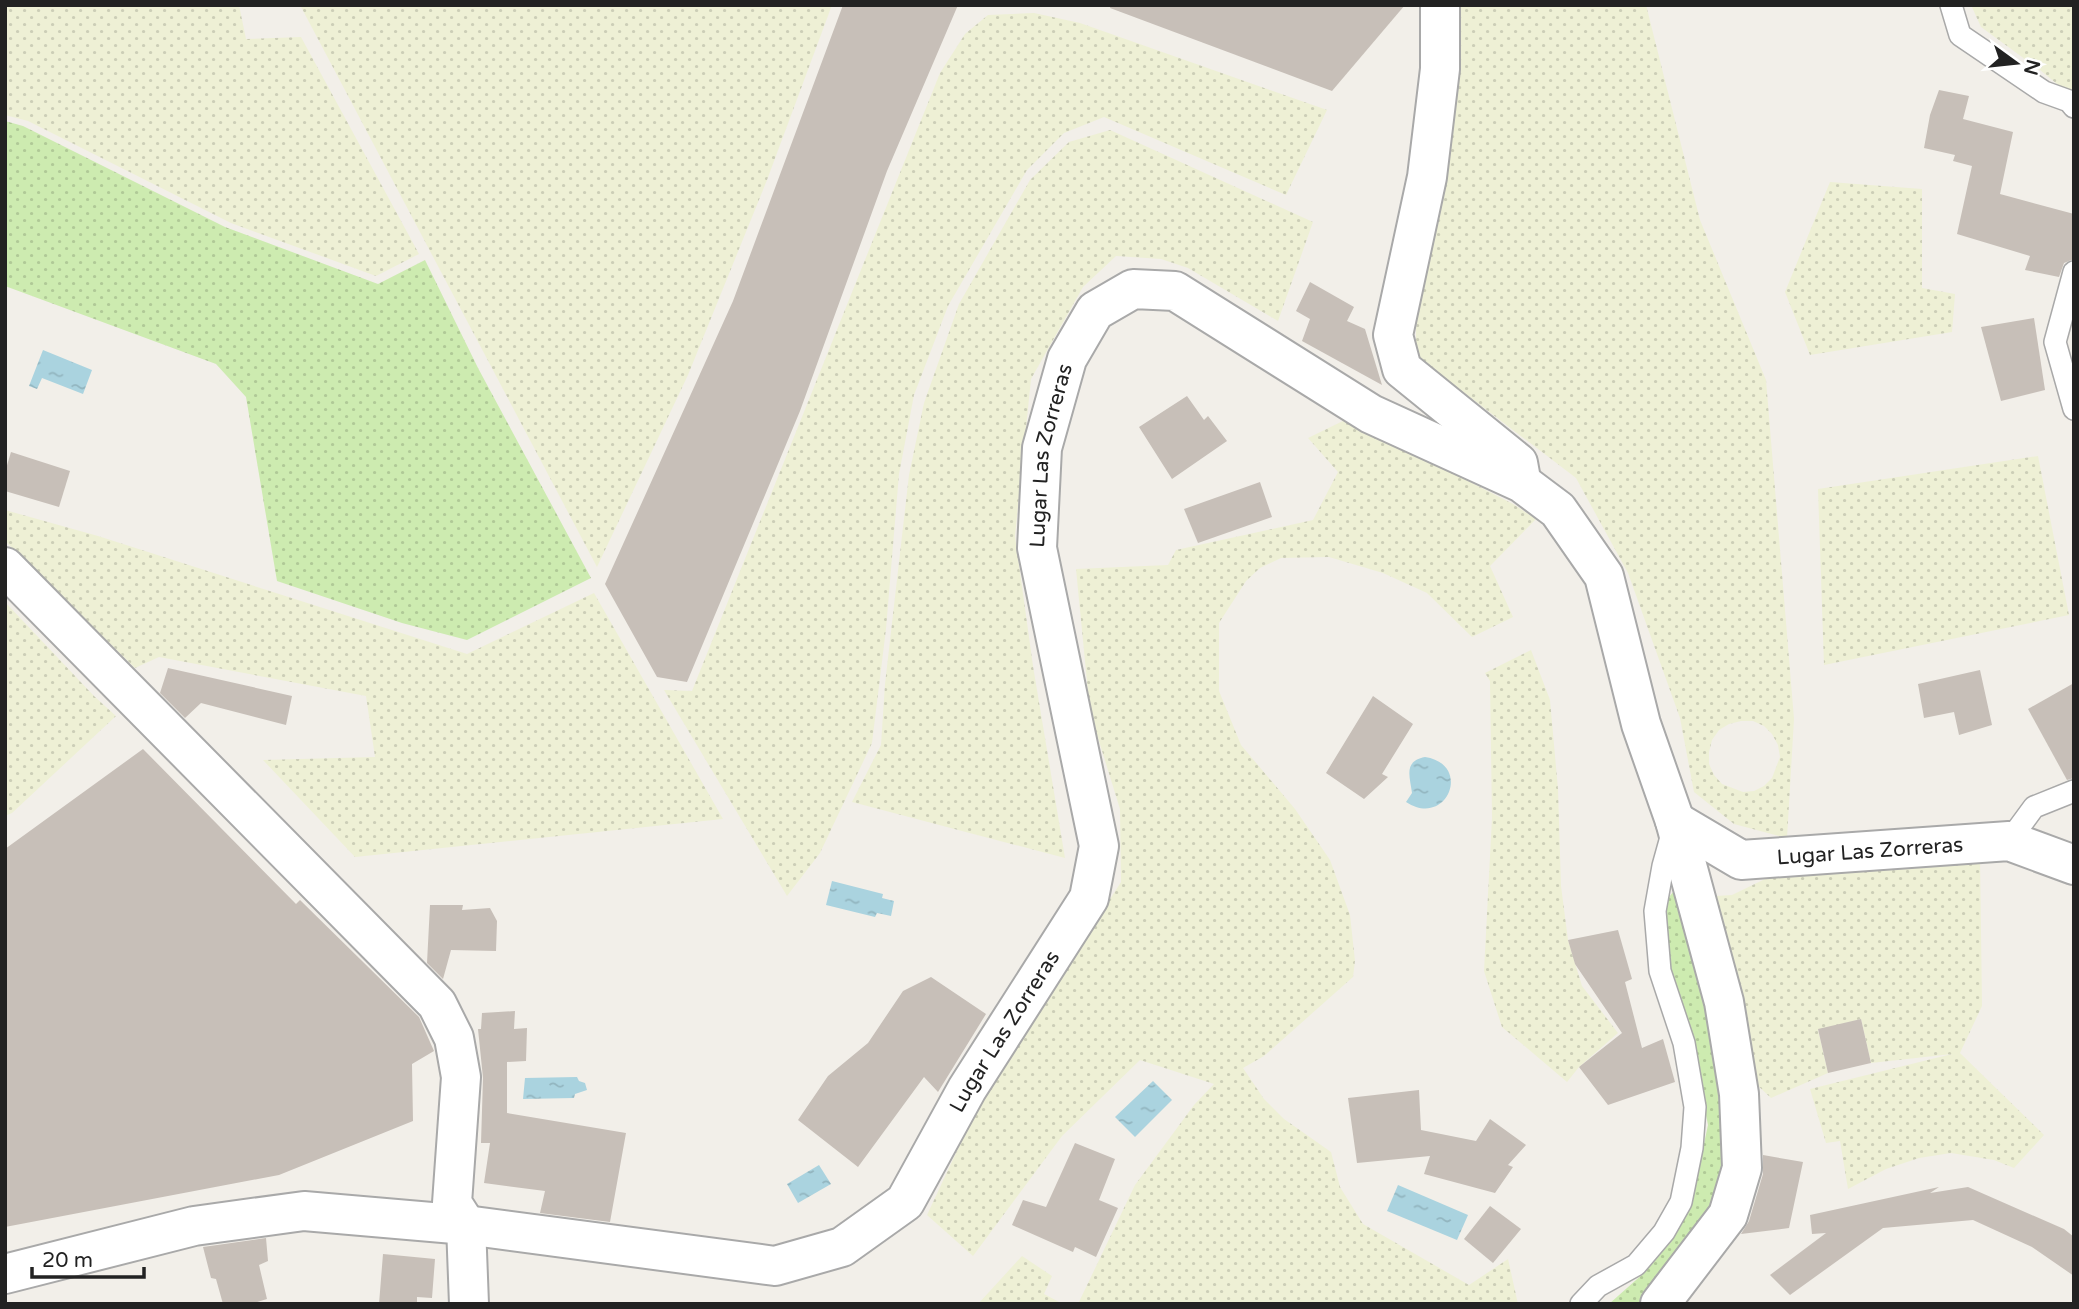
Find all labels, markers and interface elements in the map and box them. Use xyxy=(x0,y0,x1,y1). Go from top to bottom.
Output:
north arrow xyxy=(1981,28,2051,98)
text: N xyxy=(2019,57,2044,77)
street label: Lugar Las Zorreras xyxy=(1025,361,1078,548)
street label: Lugar Las Zorreras xyxy=(1776,832,1964,870)
street label: Lugar Las Zorreras xyxy=(945,946,1065,1117)
scale bar xyxy=(32,1236,144,1280)
text: 20 m xyxy=(42,1248,93,1273)

